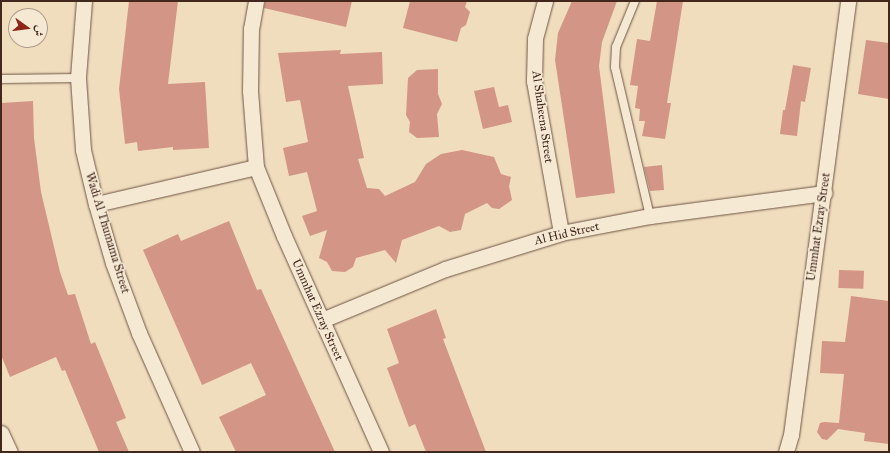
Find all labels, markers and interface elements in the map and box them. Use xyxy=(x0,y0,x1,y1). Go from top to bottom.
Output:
north arrow xyxy=(8,8,48,48)
text: ش xyxy=(32,24,47,38)
street label: Al Shaheena Street xyxy=(528,70,556,164)
street label: Wadi Al Thumama Street xyxy=(82,171,132,295)
street label: Ummhat Ezray Street xyxy=(804,172,834,282)
street label: Al Hid Street xyxy=(533,220,601,248)
street label: Ummhat Ezray Street xyxy=(288,257,346,363)

